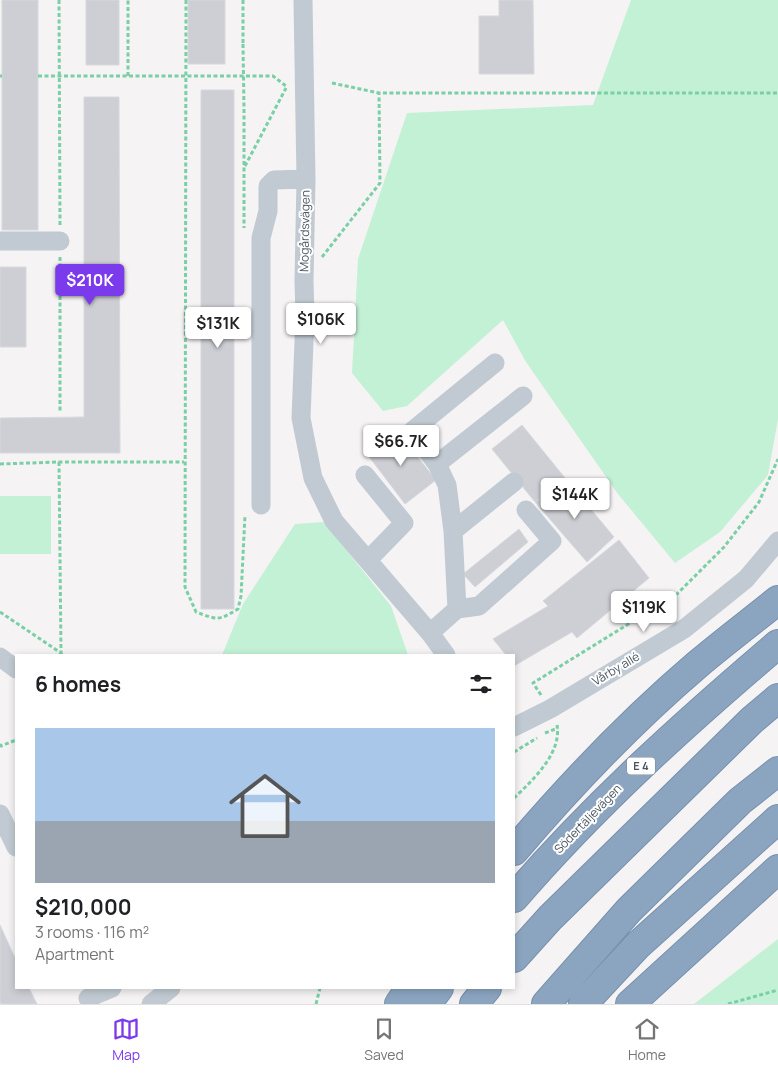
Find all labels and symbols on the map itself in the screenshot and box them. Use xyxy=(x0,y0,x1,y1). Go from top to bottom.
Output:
street label: Mogårdsvägen xyxy=(295,190,314,272)
pin: $210K xyxy=(55,264,125,306)
pin: $106K xyxy=(286,302,356,345)
pin: $131K xyxy=(183,306,253,349)
pin: $66.7K xyxy=(360,424,442,467)
pin: $144K xyxy=(540,478,610,520)
pin: $119K xyxy=(609,590,679,633)
street label: Vårby allé xyxy=(589,648,643,689)
road number: E 4 xyxy=(627,758,655,774)
street label: Södertäljevägen xyxy=(550,780,625,857)

